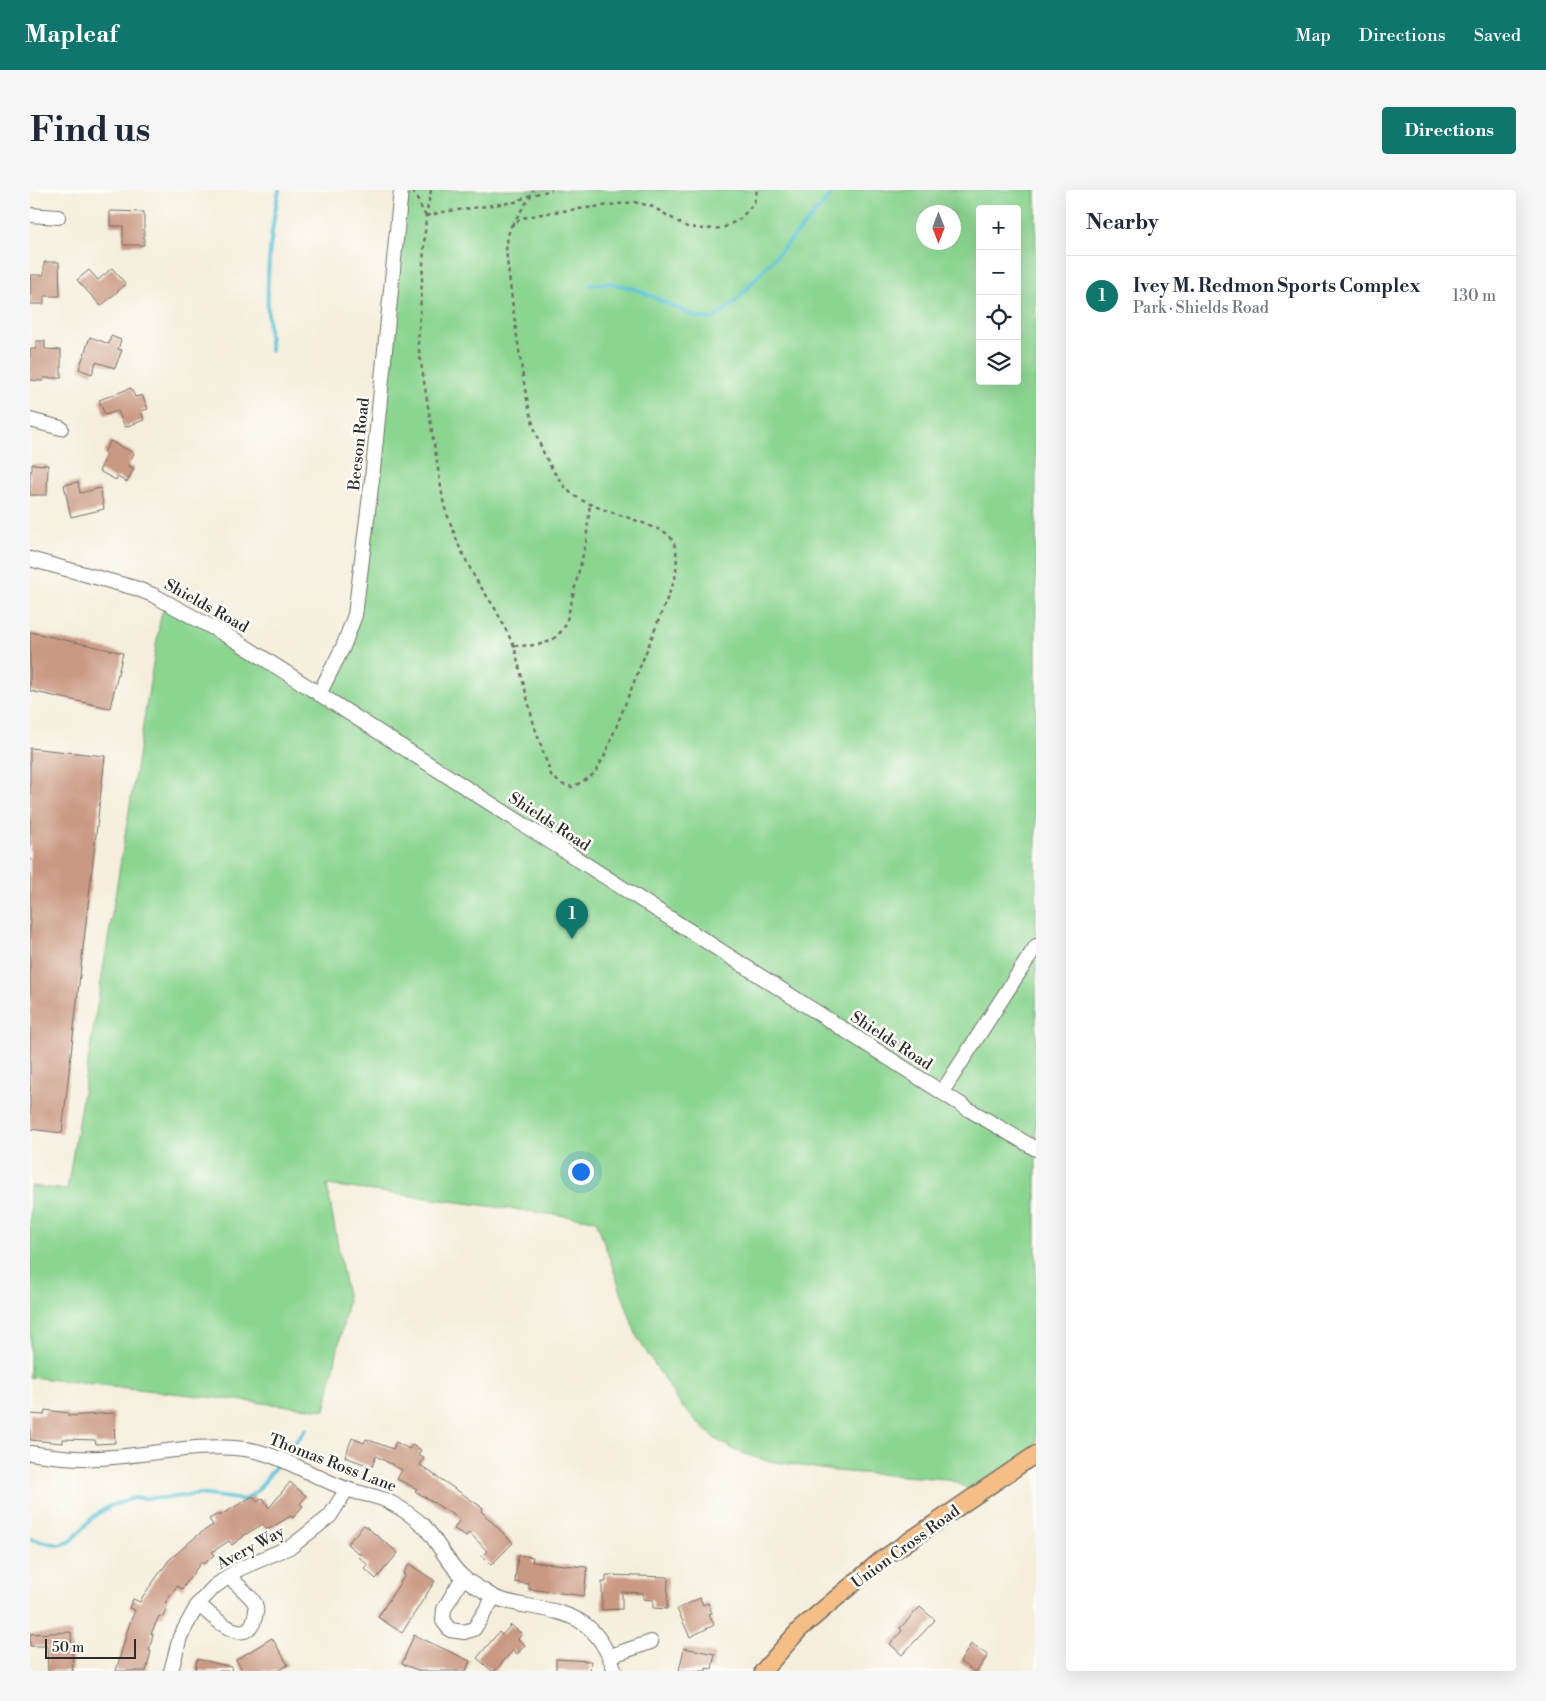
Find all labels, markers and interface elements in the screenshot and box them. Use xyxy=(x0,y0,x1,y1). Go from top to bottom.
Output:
text: Mapleaf xyxy=(25,20,118,50)
text: Map xyxy=(1295,24,1331,47)
text: Directions xyxy=(1359,24,1446,47)
text: Saved xyxy=(1474,24,1521,47)
button: Directions xyxy=(1382,107,1516,154)
text: Find us xyxy=(30,109,150,152)
north arrow xyxy=(916,205,961,250)
map controls xyxy=(976,205,1021,385)
button: + xyxy=(976,205,1021,250)
text: Nearby xyxy=(1086,210,1159,236)
button: − xyxy=(976,250,1021,295)
text: Ivey M. Redmon Sports Complex xyxy=(1133,274,1421,298)
text: 1 xyxy=(1098,286,1106,306)
text: 130 m xyxy=(1452,286,1496,306)
button: locate xyxy=(976,295,1021,340)
text: Park · Shields Road xyxy=(1133,298,1269,318)
button: layers xyxy=(976,340,1021,385)
street label: Beeson Road xyxy=(344,397,374,493)
street label: Shields Road xyxy=(161,575,252,637)
street label: Shields Road xyxy=(505,788,594,856)
pin: 1 xyxy=(556,898,588,939)
street label: Shields Road xyxy=(847,1007,936,1075)
your location xyxy=(568,1159,594,1185)
street label: Thomas Ross Lane xyxy=(266,1429,399,1497)
street label: Union Cross Road xyxy=(847,1501,964,1593)
street label: Avery Way xyxy=(212,1522,288,1575)
scale bar xyxy=(45,1636,136,1659)
text: 50 m xyxy=(52,1639,84,1657)

